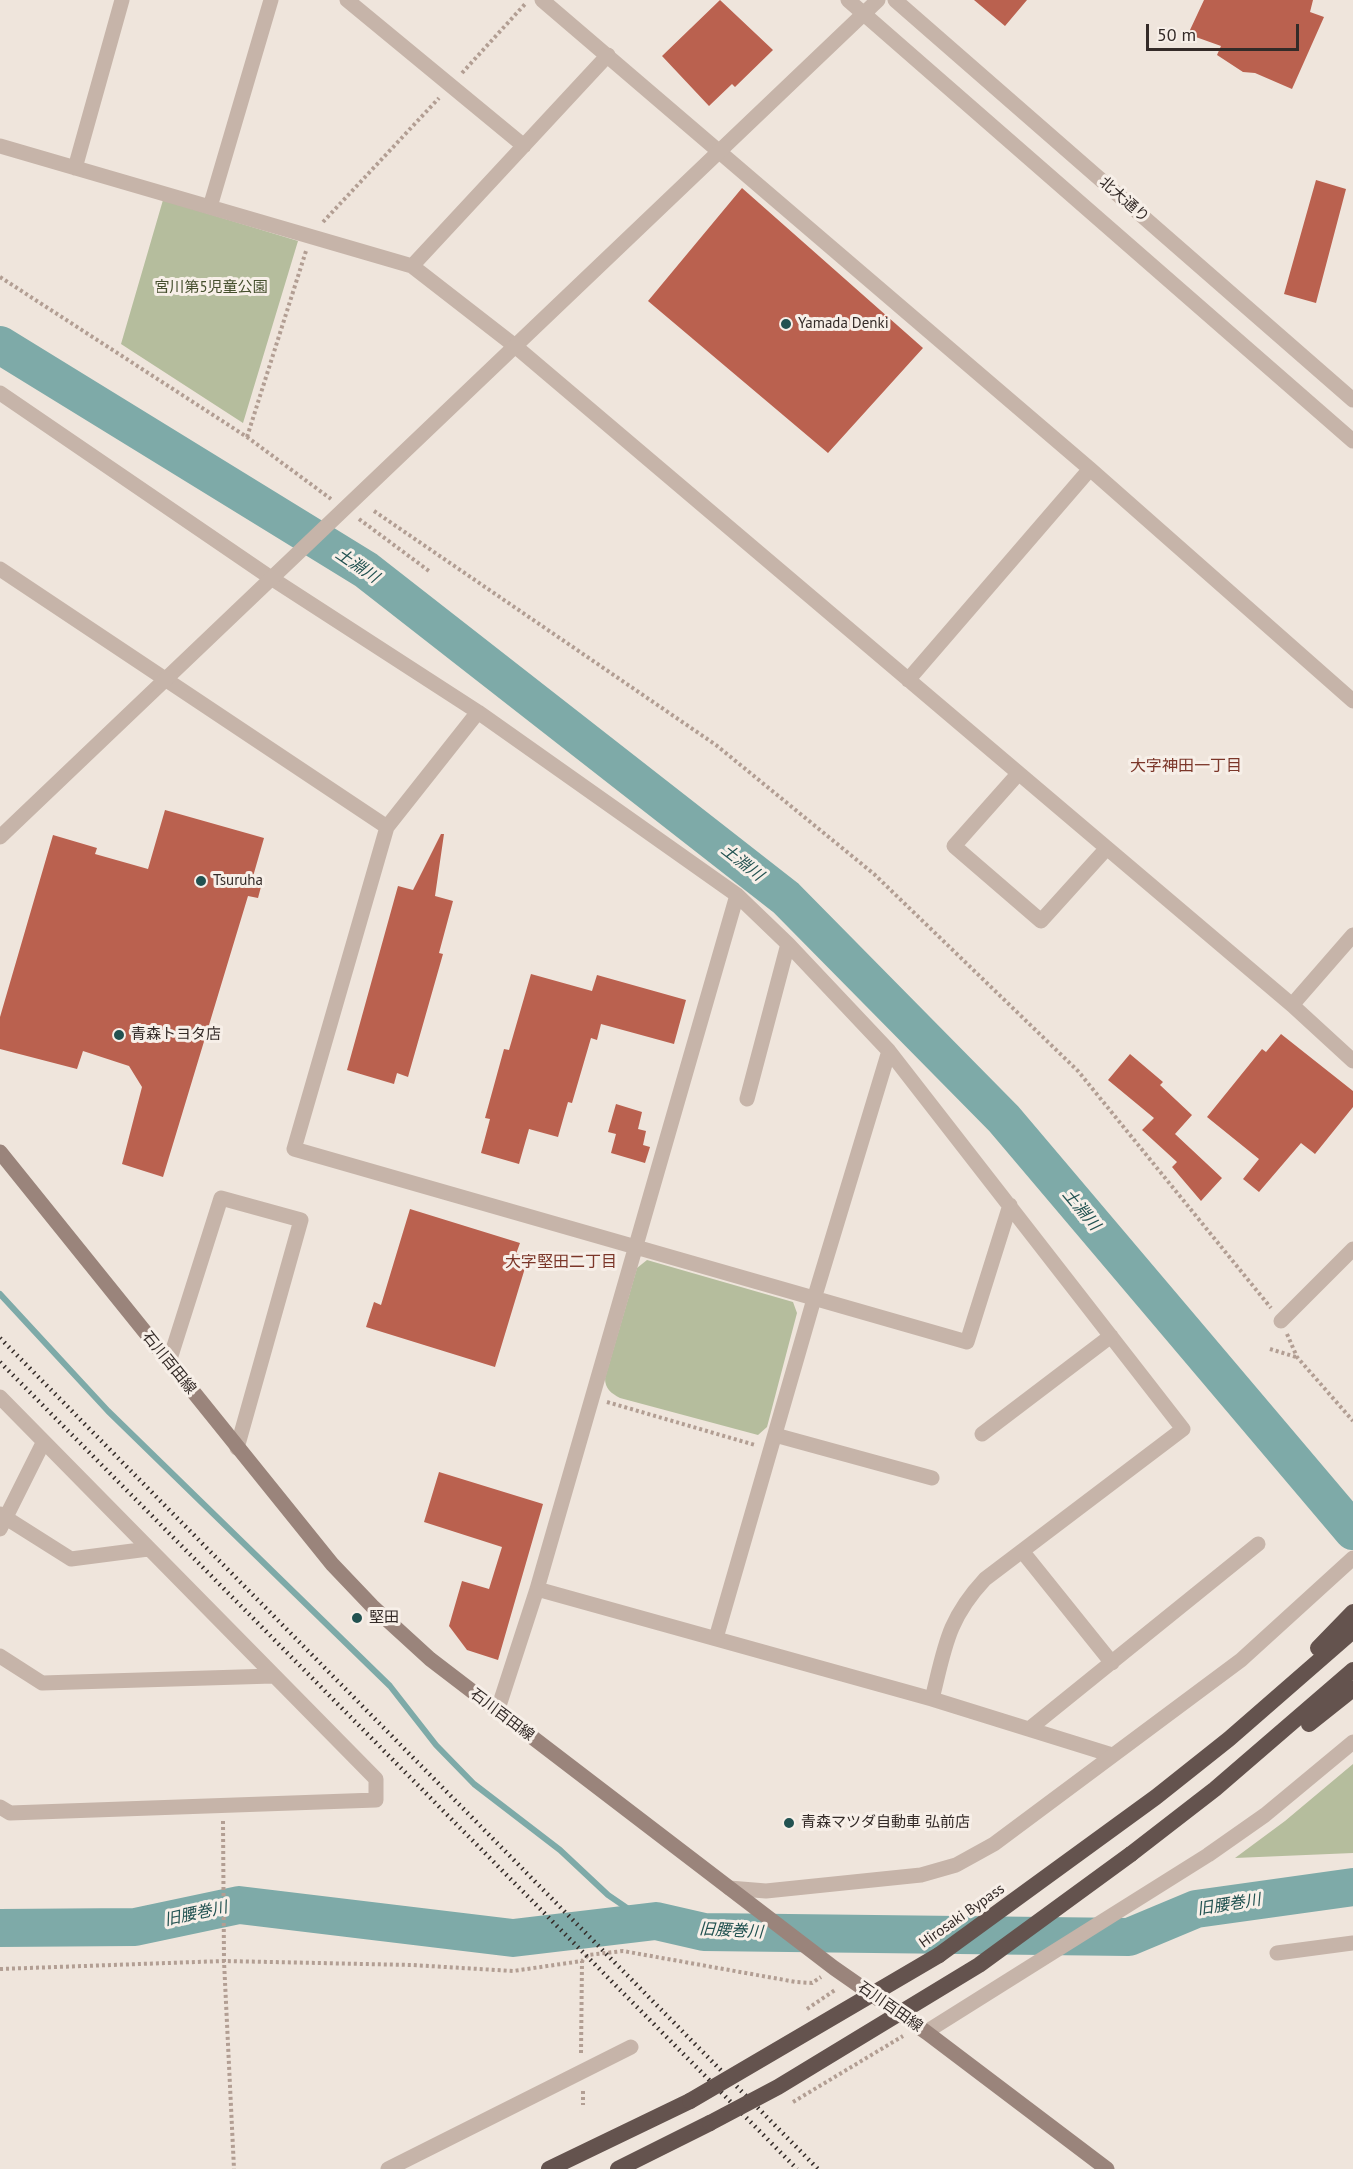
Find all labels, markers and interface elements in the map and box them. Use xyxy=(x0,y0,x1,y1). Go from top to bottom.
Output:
scale bar xyxy=(1149,12,1302,50)
text: 50 m xyxy=(1157,23,1196,46)
street label: 北大通り xyxy=(1095,174,1153,226)
park label: 宮川第5児童公園 xyxy=(154,279,268,297)
place label: Yamada Denki xyxy=(798,315,889,333)
marker: Yamada Denki xyxy=(779,317,793,331)
water label: 土淵川 xyxy=(332,545,382,587)
district label: 大字神田一丁目 xyxy=(1130,756,1242,776)
water label: 土淵川 xyxy=(717,841,767,885)
place label: Tsuruha xyxy=(213,872,263,890)
marker: Tsuruha xyxy=(194,874,208,888)
place label: 青森トヨタ店 xyxy=(131,1026,221,1044)
marker: 青森トヨタ店 xyxy=(112,1028,126,1042)
water label: 土淵川 xyxy=(1058,1185,1104,1235)
district label: 大字堅田二丁目 xyxy=(505,1252,617,1272)
street label: 石川百田線 xyxy=(138,1328,200,1398)
place label: 堅田 xyxy=(369,1609,399,1627)
marker: 堅田 xyxy=(350,1611,364,1625)
street label: 石川百田線 xyxy=(467,1685,537,1745)
place label: 青森マツダ自動車 弘前店 xyxy=(801,1814,970,1832)
marker: 青森マツダ自動車 弘前店 xyxy=(782,1816,796,1830)
street label: Hirosaki Bypass xyxy=(916,1880,1008,1952)
water label: 旧腰巻川 xyxy=(1196,1891,1262,1919)
water label: 旧腰巻川 xyxy=(163,1898,229,1930)
water label: 旧腰巻川 xyxy=(699,1920,763,1942)
street label: 石川百田線 xyxy=(854,1978,926,2036)

